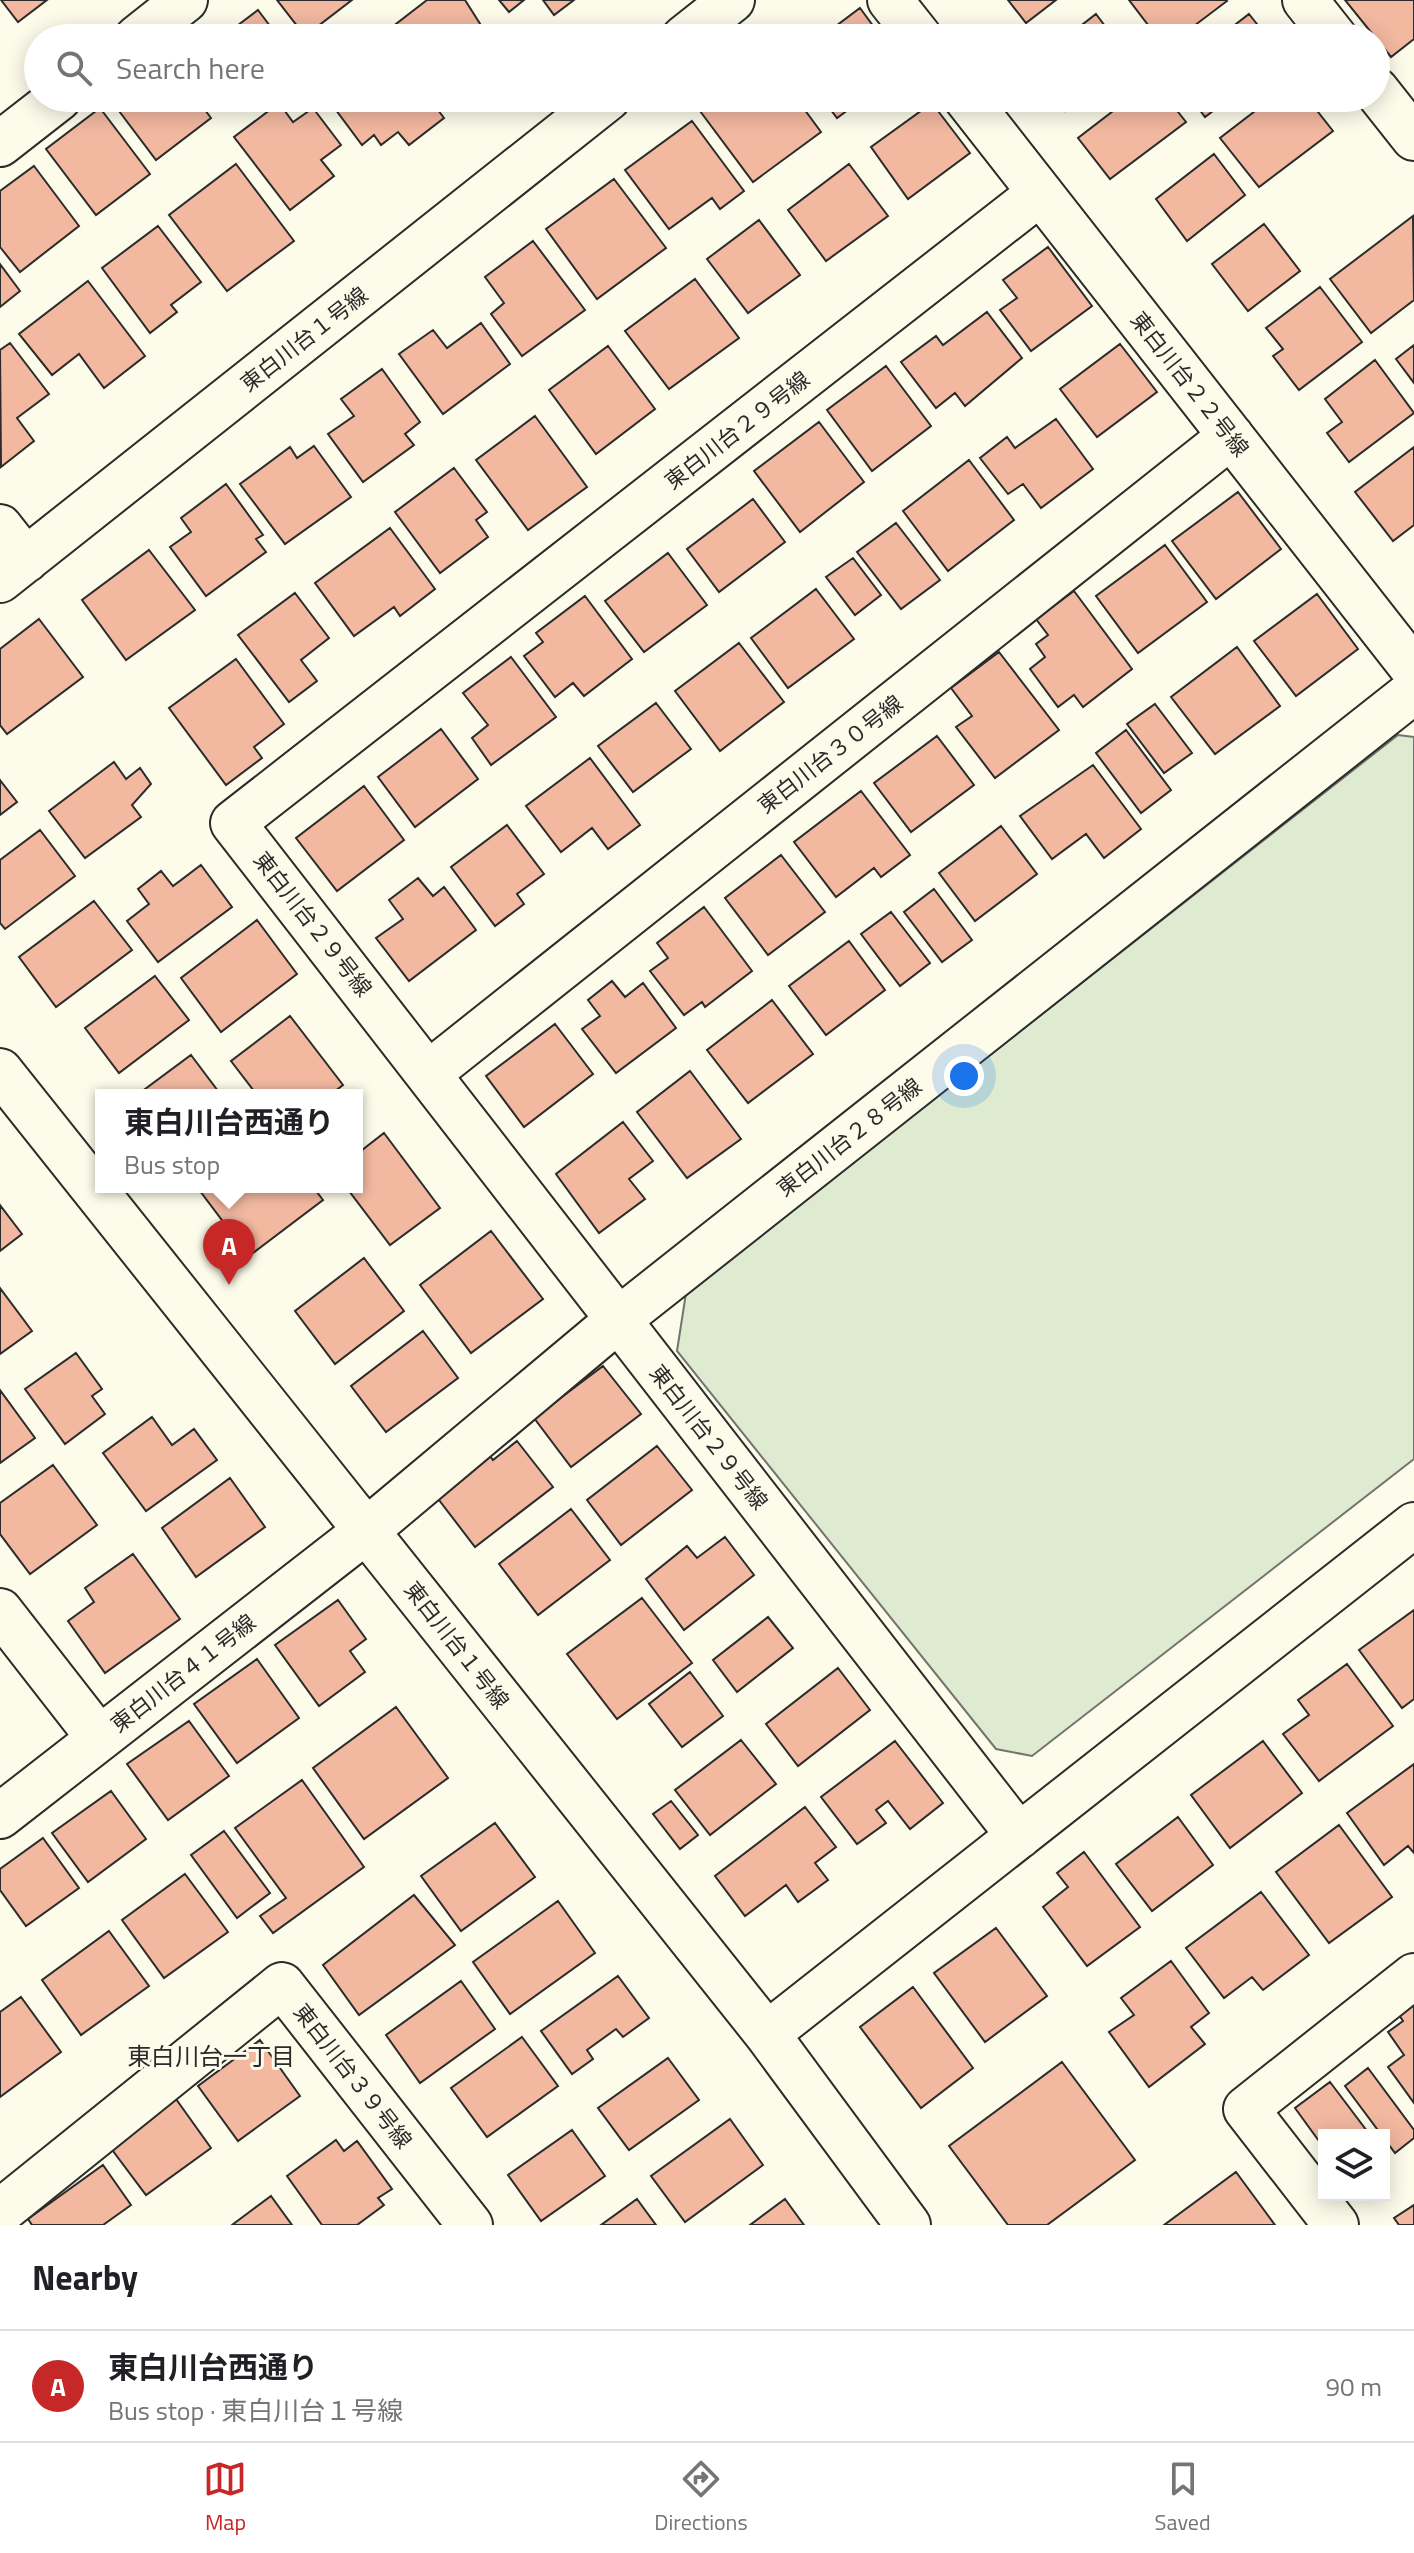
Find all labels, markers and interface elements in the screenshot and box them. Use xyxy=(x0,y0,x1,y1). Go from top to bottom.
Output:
search box xyxy=(24,24,1390,112)
text: Search here xyxy=(116,45,265,91)
icon: search xyxy=(52,46,96,90)
street label: 東白川台１号線 xyxy=(233,278,375,400)
street label: 東白川台２２号線 xyxy=(1122,304,1258,464)
street label: 東白川台２９号線 xyxy=(657,362,817,498)
street label: 東白川台３０号線 xyxy=(750,686,910,822)
street label: 東白川台２９号線 xyxy=(245,844,381,1004)
your location xyxy=(944,1056,984,1096)
street label: 東白川台２８号線 xyxy=(769,1069,929,1205)
popup xyxy=(95,1089,363,1193)
text: 東白川台西通り xyxy=(124,1099,334,1145)
text: Bus stop xyxy=(124,1145,220,1184)
pin: A xyxy=(203,1219,255,1285)
street label: 東白川台２９号線 xyxy=(641,1357,777,1517)
street label: 東白川台１号線 xyxy=(396,1574,518,1716)
street label: 東白川台４１号線 xyxy=(103,1605,263,1741)
street label: 東白川台３９号線 xyxy=(285,1996,421,2156)
district label: 東白川台一丁目 xyxy=(127,2038,295,2074)
map controls xyxy=(1318,2129,1390,2201)
button: layers xyxy=(1318,2129,1390,2201)
text: Nearby xyxy=(32,2251,138,2303)
text: 東白川台西通り xyxy=(108,2344,318,2390)
text: A xyxy=(50,2367,66,2406)
text: 90 m xyxy=(1325,2367,1382,2406)
text: Bus stop · 東白川台１号線 xyxy=(108,2391,403,2430)
tab: Map xyxy=(203,2457,247,2539)
tab: Directions xyxy=(654,2457,748,2539)
tab: Saved xyxy=(1155,2457,1211,2539)

